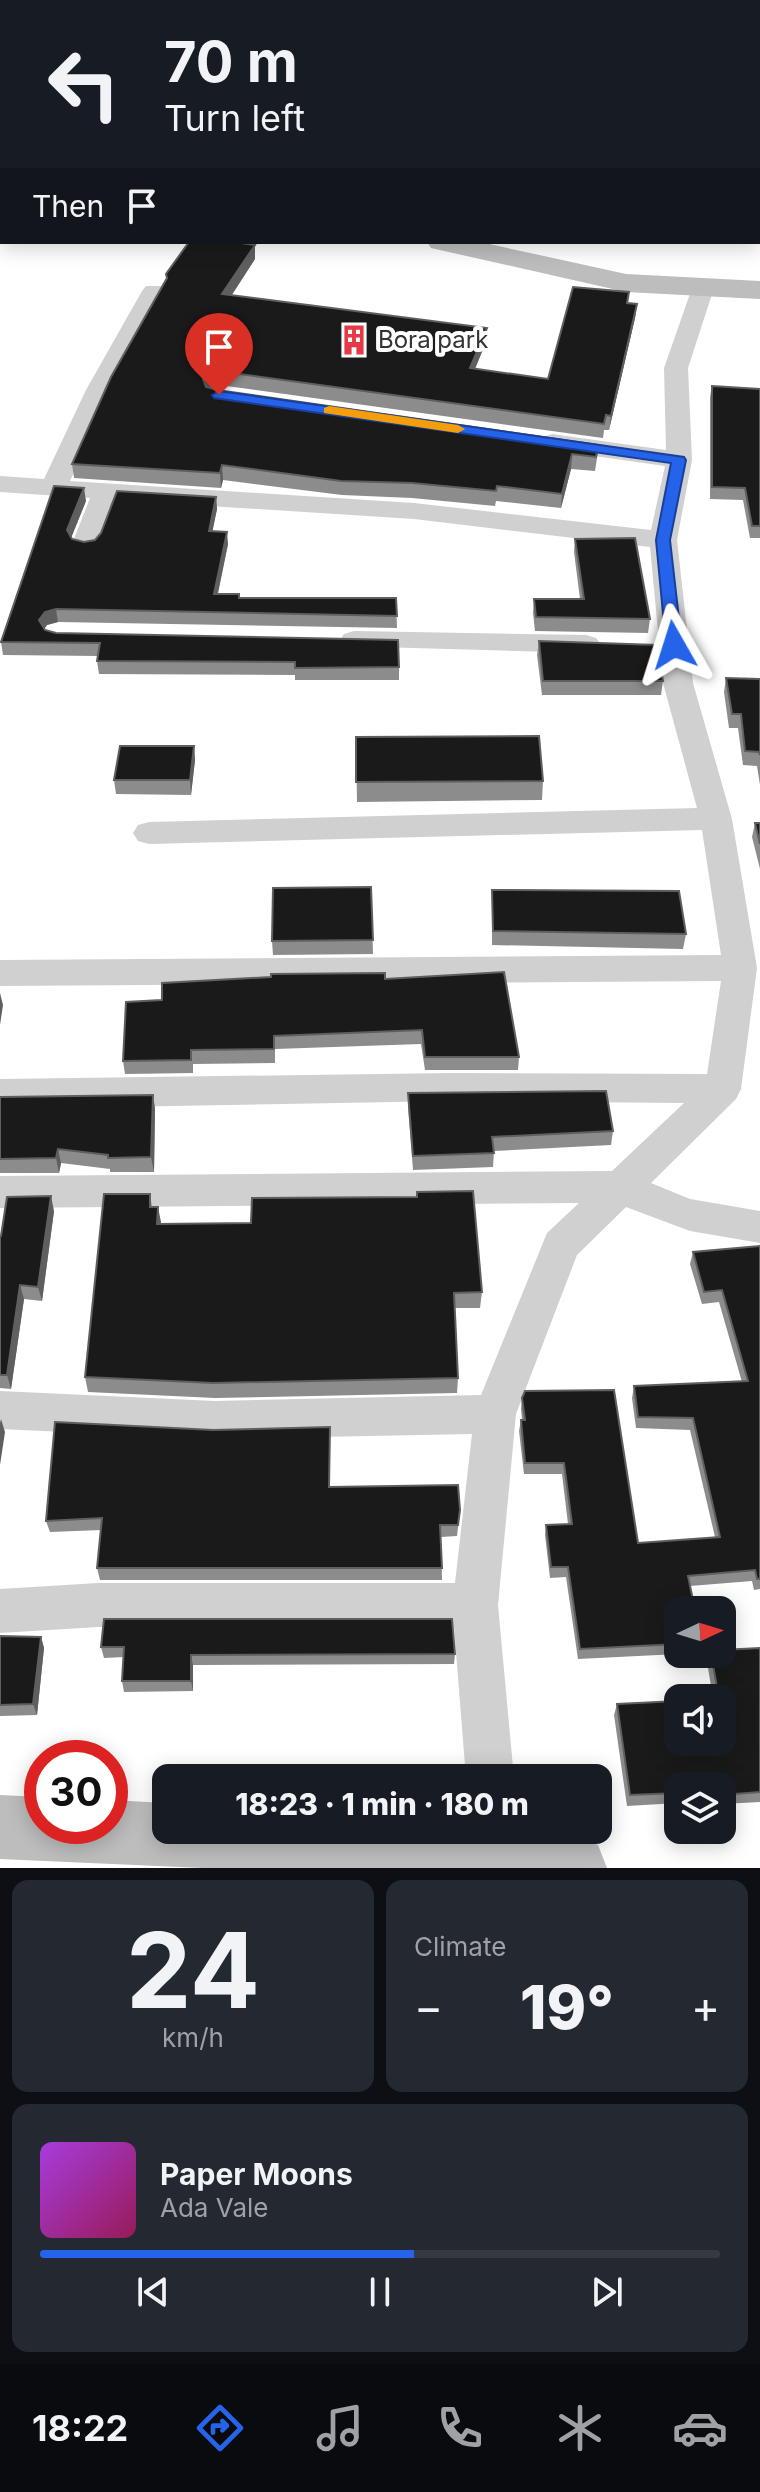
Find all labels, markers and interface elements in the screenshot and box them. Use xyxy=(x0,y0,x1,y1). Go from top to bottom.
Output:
text: 70 m xyxy=(164,28,298,96)
icon: left xyxy=(32,32,136,136)
text: Turn left xyxy=(164,96,305,140)
icon: arrive xyxy=(120,184,164,228)
text: Then xyxy=(32,188,104,224)
pin xyxy=(185,313,253,395)
building icon: Bora park xyxy=(337,323,371,357)
icon: arrive xyxy=(197,325,241,369)
place label: Bora park xyxy=(378,325,488,354)
position arrow xyxy=(632,603,716,687)
north arrow xyxy=(664,1596,736,1668)
map controls xyxy=(664,1596,736,1844)
button: sound xyxy=(664,1684,736,1756)
speed limit sign: 30 xyxy=(24,1740,128,1844)
button: layers xyxy=(664,1772,736,1844)
text: 18:23 · 1 min · 180 m xyxy=(235,1786,529,1822)
text: 24 xyxy=(126,1907,260,2033)
text: Climate xyxy=(414,1931,506,1962)
text: 19° xyxy=(520,1971,614,2043)
text: − xyxy=(414,1980,443,2034)
text: + xyxy=(691,1980,720,2034)
text: km/h xyxy=(162,2022,224,2053)
text: Paper Moons xyxy=(160,2156,353,2192)
text: Ada Vale xyxy=(160,2192,268,2223)
icon: previous xyxy=(131,2270,175,2314)
icon: pause xyxy=(358,2270,402,2314)
icon: next xyxy=(585,2270,629,2314)
icon: directions xyxy=(192,2400,248,2456)
icon: music xyxy=(312,2400,368,2456)
icon: phone xyxy=(432,2400,488,2456)
icon: climate xyxy=(552,2400,608,2456)
icon: car xyxy=(672,2400,728,2456)
text: 18:22 xyxy=(32,2406,128,2450)

